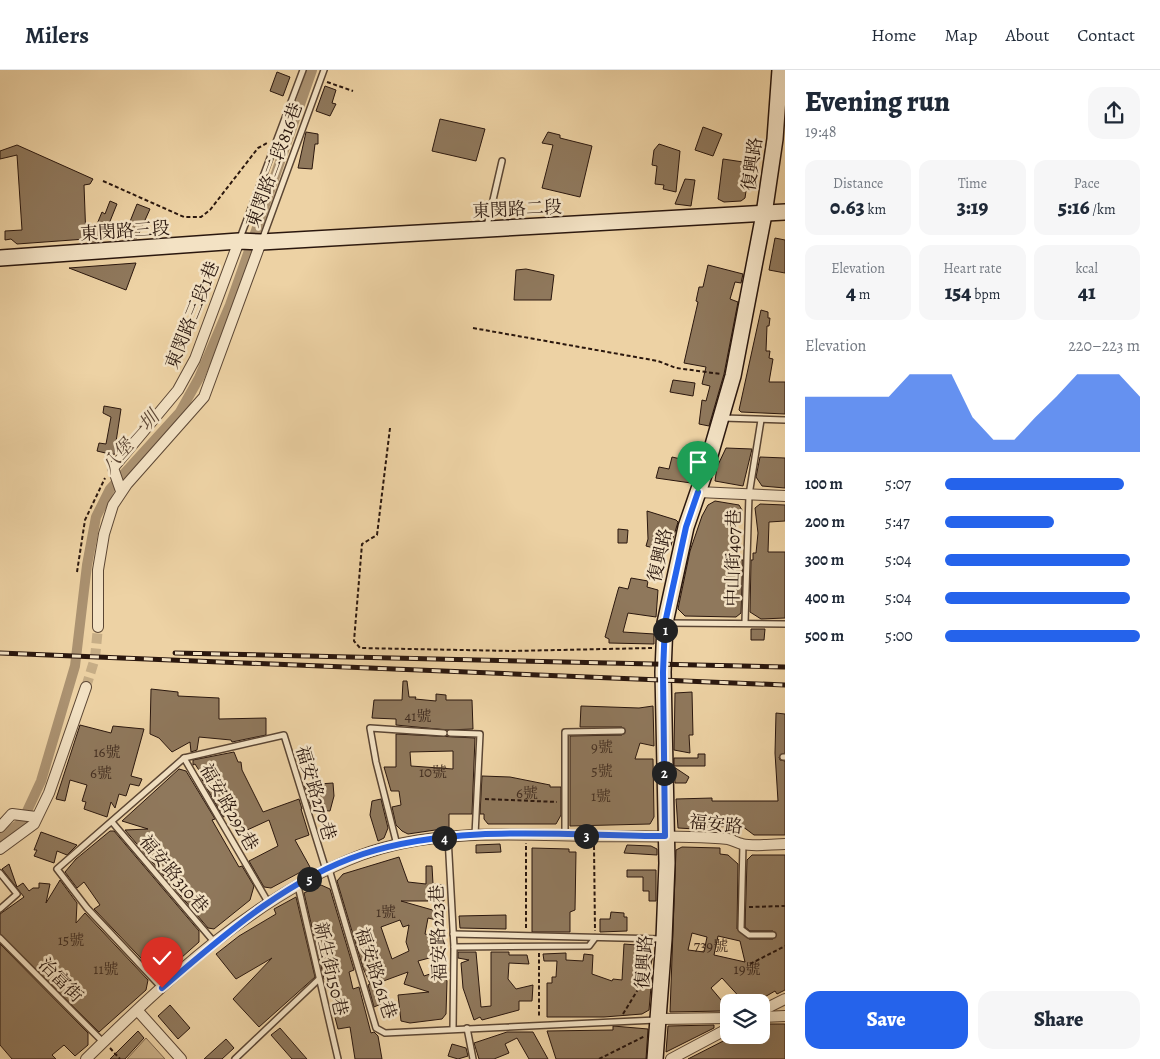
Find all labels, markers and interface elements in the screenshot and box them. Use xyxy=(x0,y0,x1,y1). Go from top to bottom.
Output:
text: Milers xyxy=(25,19,89,51)
text: Home xyxy=(871,23,916,47)
text: Map xyxy=(944,23,977,47)
text: About xyxy=(1005,23,1049,47)
text: Contact xyxy=(1077,23,1135,47)
text: Evening run xyxy=(805,83,950,121)
button: share xyxy=(1088,87,1140,139)
street label: 東閔路二段816巷 xyxy=(240,99,308,231)
text: 19:48 xyxy=(805,121,837,143)
street label: 復興路 xyxy=(736,136,768,192)
text: Distance xyxy=(833,174,883,193)
text: Time xyxy=(958,174,987,193)
text: Pace xyxy=(1074,174,1100,193)
text: 0.63 xyxy=(830,193,865,221)
text: 3:19 xyxy=(957,193,988,221)
text: 5:16 xyxy=(1058,193,1090,221)
street label: 東閔路二段 xyxy=(471,195,563,223)
text: km xyxy=(865,200,886,219)
text: /km xyxy=(1090,200,1116,219)
street label: 東閔路三段 xyxy=(79,216,171,246)
street label: 東閔路三段1巷 xyxy=(159,258,225,372)
text: Elevation xyxy=(831,259,885,278)
text: Heart rate xyxy=(943,259,1002,278)
text: kcal xyxy=(1076,259,1098,278)
text: 4 xyxy=(846,278,856,306)
text: 154 xyxy=(945,278,971,306)
text: 41 xyxy=(1078,278,1096,306)
text: m xyxy=(856,285,870,304)
text: bpm xyxy=(971,285,1000,304)
text: Elevation xyxy=(805,335,866,357)
text: 220–223 m xyxy=(1068,335,1140,357)
water label: 八堡一圳 xyxy=(95,403,167,479)
pin xyxy=(677,441,719,492)
icon: arrive xyxy=(684,448,712,476)
text: 100 m xyxy=(805,473,843,495)
text: 5:07 xyxy=(885,473,911,495)
street label: 中山街407巷 xyxy=(720,509,746,607)
text: 200 m xyxy=(805,511,845,533)
text: 5:47 xyxy=(885,511,910,533)
street label: 復興路 xyxy=(642,526,678,584)
text: 300 m xyxy=(805,549,844,571)
text: 5:04 xyxy=(885,549,911,571)
text: 400 m xyxy=(805,587,845,609)
text: 5:04 xyxy=(885,587,911,609)
pin: 1 xyxy=(652,618,678,642)
text: 1 xyxy=(663,621,668,640)
text: 500 m xyxy=(805,625,844,647)
text: 5:00 xyxy=(885,625,913,647)
house number: 41號 xyxy=(405,706,431,726)
house number: 9號 xyxy=(591,737,613,757)
house number: 16號 xyxy=(93,742,121,762)
street label: 福安路270巷 xyxy=(290,743,342,843)
street label: 福安路292巷 xyxy=(194,759,264,855)
pin: 2 xyxy=(652,760,676,786)
house number: 5號 xyxy=(591,761,613,781)
house number: 10號 xyxy=(419,762,447,782)
house number: 6號 xyxy=(90,763,112,783)
text: 2 xyxy=(661,764,668,783)
house number: 6號 xyxy=(516,783,538,803)
house number: 1號 xyxy=(591,786,611,806)
street label: 福安路 xyxy=(688,809,744,839)
pin: 3 xyxy=(574,824,598,848)
pin: 4 xyxy=(432,826,456,850)
text: 3 xyxy=(583,827,590,846)
text: 4 xyxy=(441,829,448,848)
street label: 福安路310巷 xyxy=(134,830,214,918)
pin: 5 xyxy=(296,866,322,892)
text: 5 xyxy=(307,870,312,889)
street label: 福安路223巷 xyxy=(424,884,452,982)
house number: 1號 xyxy=(376,902,396,922)
street label: 新生街150巷 xyxy=(309,920,353,1018)
street label: 福安路261巷 xyxy=(350,924,402,1022)
house number: 15號 xyxy=(58,930,84,950)
street label: 復興路 xyxy=(630,934,658,990)
house number: 739號 xyxy=(694,936,728,956)
pin xyxy=(141,937,183,988)
icon: check xyxy=(148,944,176,972)
street label: 治富街 xyxy=(33,952,89,1008)
house number: 11號 xyxy=(93,959,119,979)
house number: 19號 xyxy=(734,959,760,979)
button: Save xyxy=(805,991,968,1049)
button: Share xyxy=(978,991,1140,1049)
map controls xyxy=(720,994,770,1044)
button: layers xyxy=(720,994,770,1044)

